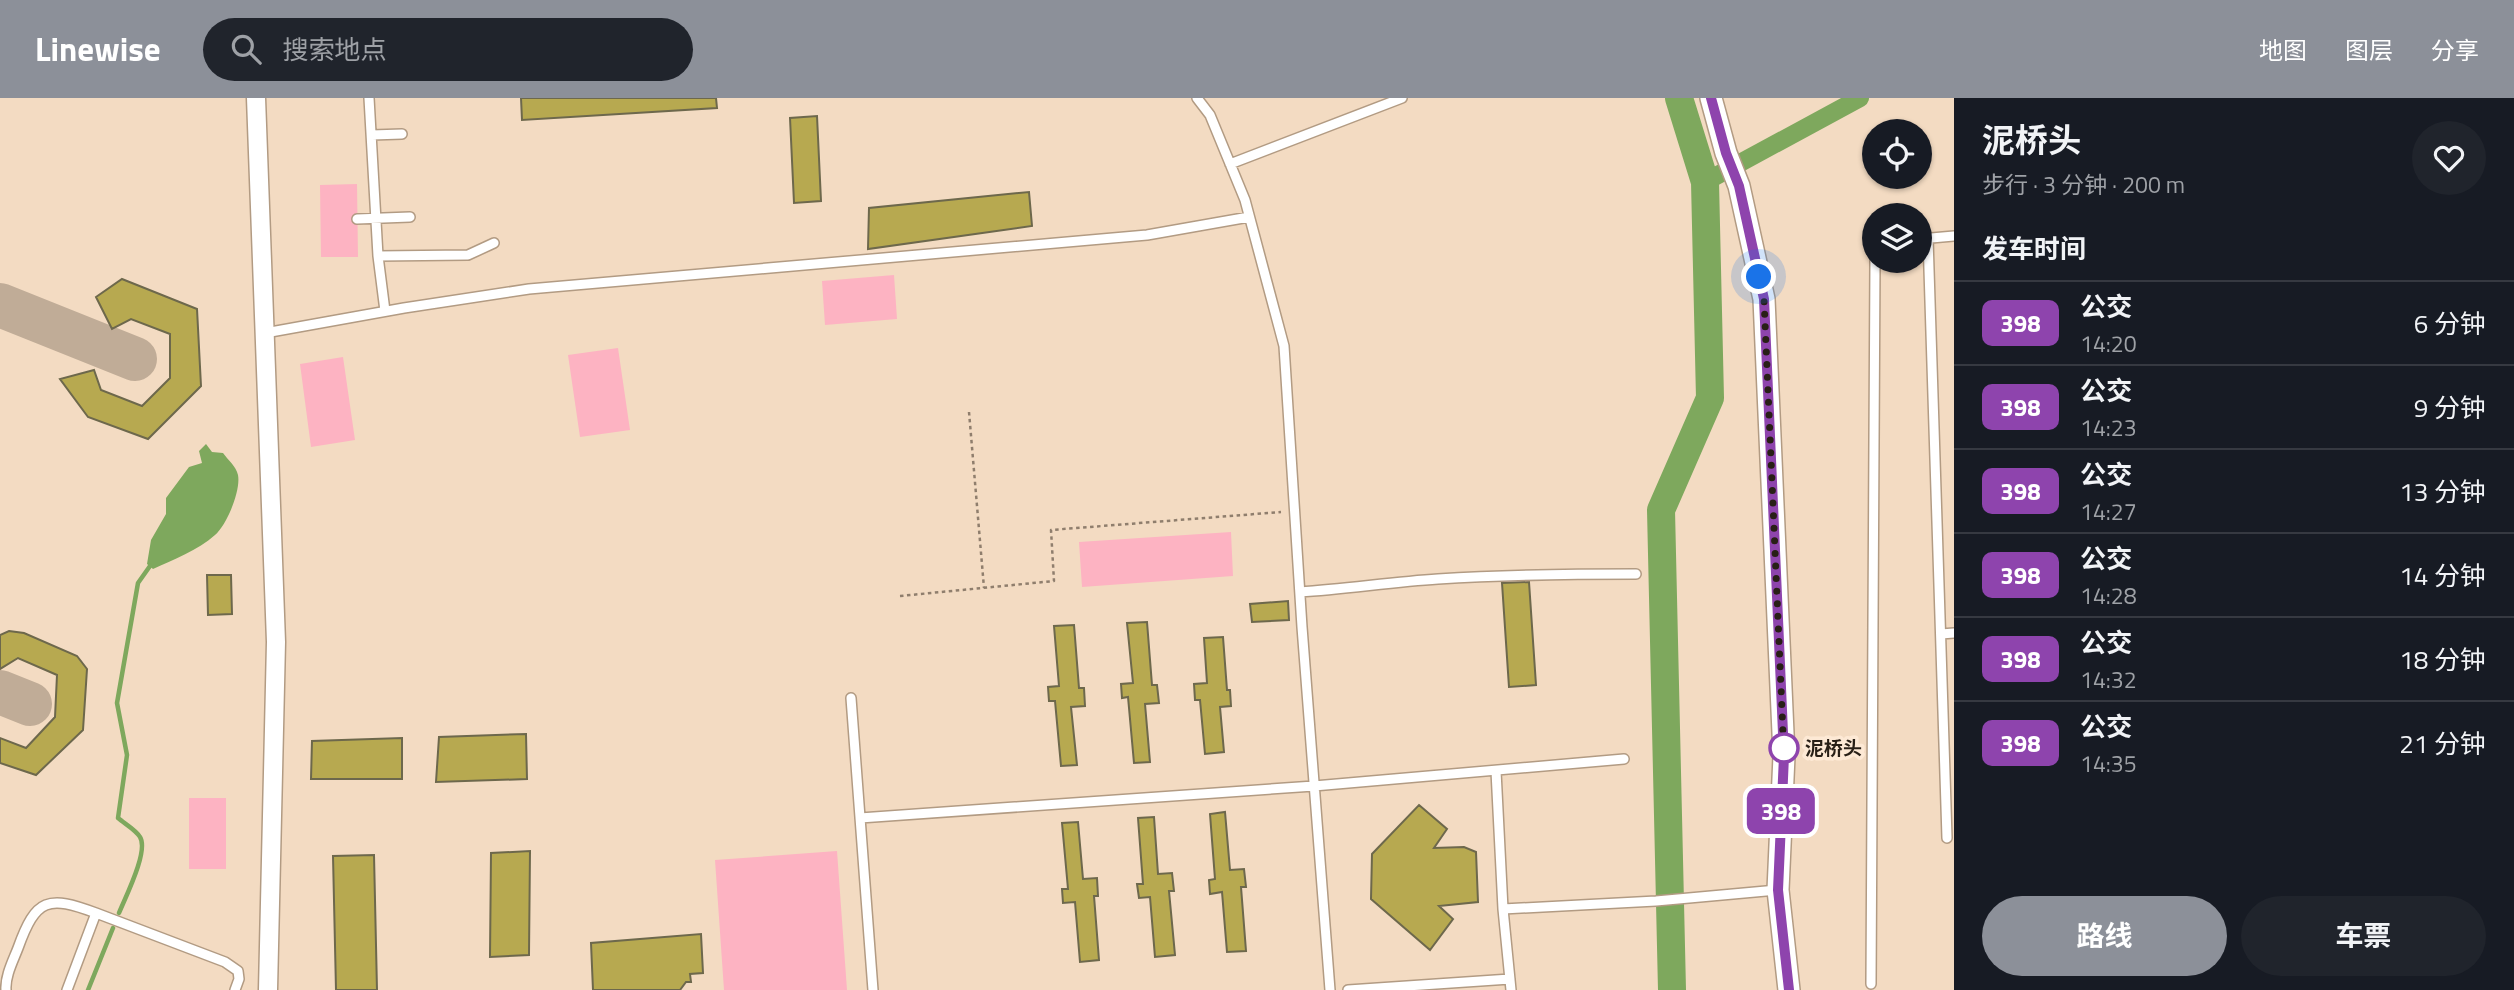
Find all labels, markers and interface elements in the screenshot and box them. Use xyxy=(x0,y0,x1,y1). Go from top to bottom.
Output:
search box xyxy=(203,18,693,81)
text: Linewise xyxy=(35,24,161,74)
icon: search xyxy=(227,30,265,68)
text: 搜索地点 xyxy=(283,30,387,69)
text: 地图 xyxy=(2259,32,2307,68)
text: 图层 xyxy=(2345,32,2393,68)
text: 分享 xyxy=(2431,32,2479,68)
text: 泥桥头 xyxy=(1982,115,2081,165)
map controls xyxy=(1862,119,1932,273)
button: locate xyxy=(1862,119,1932,189)
button: heart xyxy=(2412,121,2486,195)
text: 步行 · 3 分钟 · 200 m xyxy=(1982,167,2185,202)
button: layers xyxy=(1862,203,1932,273)
text: 发车时间 xyxy=(1982,229,2086,268)
your location xyxy=(1741,259,1776,294)
text: 公交 xyxy=(2080,287,2132,326)
text: 6 分钟 xyxy=(2414,304,2486,343)
text: 398 xyxy=(2000,305,2041,341)
text: 14:20 xyxy=(2080,326,2137,361)
text: 公交 xyxy=(2080,371,2132,410)
text: 9 分钟 xyxy=(2414,388,2486,427)
text: 398 xyxy=(2000,389,2041,425)
text: 14:23 xyxy=(2080,410,2137,445)
text: 公交 xyxy=(2080,455,2132,494)
text: 13 分钟 xyxy=(2399,472,2486,511)
text: 398 xyxy=(2000,473,2041,509)
text: 14:27 xyxy=(2080,494,2137,529)
text: 公交 xyxy=(2080,539,2132,578)
text: 14 分钟 xyxy=(2399,556,2486,595)
text: 398 xyxy=(2000,557,2041,593)
text: 14:28 xyxy=(2080,578,2137,613)
text: 公交 xyxy=(2080,623,2132,662)
text: 18 分钟 xyxy=(2399,640,2486,679)
text: 398 xyxy=(2000,641,2041,677)
text: 14:32 xyxy=(2080,662,2137,697)
text: 公交 xyxy=(2080,707,2132,746)
text: 21 分钟 xyxy=(2399,724,2486,763)
text: 398 xyxy=(2000,725,2041,761)
marker: 泥桥头 xyxy=(1769,733,1799,763)
place label: 泥桥头 xyxy=(1805,733,1862,762)
text: 14:35 xyxy=(2080,746,2137,781)
line badge: 398 xyxy=(1741,788,1821,834)
text: 398 xyxy=(1761,793,1801,829)
button: 路线 xyxy=(1982,896,2227,976)
button: 车票 xyxy=(2241,896,2486,976)

